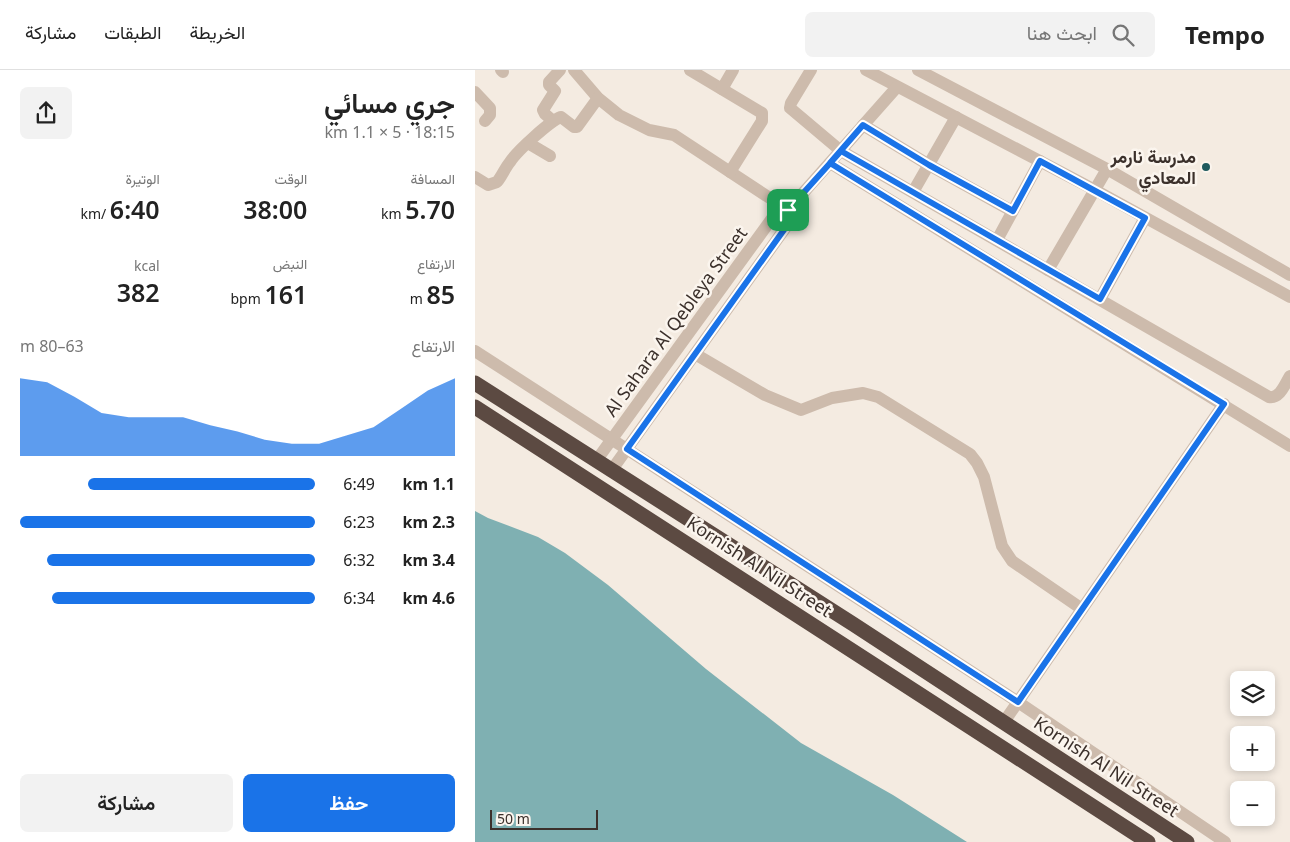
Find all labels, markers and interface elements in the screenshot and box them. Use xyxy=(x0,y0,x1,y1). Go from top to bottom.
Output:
search box xyxy=(805,12,1155,57)
text: Tempo xyxy=(1185,18,1265,51)
text: مشاركة xyxy=(25,20,76,44)
text: الطبقات xyxy=(104,20,161,44)
text: الخريطة xyxy=(189,20,245,44)
text: ابحث هنا xyxy=(1027,20,1097,46)
icon: search xyxy=(1109,21,1137,49)
text: جري مسائي xyxy=(324,83,455,121)
button: share xyxy=(20,87,72,139)
text: 18:15 · 5 × 1.1 km xyxy=(325,121,455,143)
place label: مدرسة نارمر المعادي xyxy=(1109,144,1196,193)
marker: مدرسة نارمر المعادي xyxy=(1200,161,1212,173)
text: الوتيرة xyxy=(125,169,160,188)
text: الوقت xyxy=(274,169,307,188)
text: المسافة xyxy=(411,169,455,188)
pin xyxy=(767,189,809,231)
text: 6:40 xyxy=(110,192,160,226)
text: 38:00 xyxy=(243,192,307,226)
text: 5.70 xyxy=(405,192,455,226)
icon: arrive xyxy=(774,196,802,224)
text: /km xyxy=(80,204,110,223)
text: km xyxy=(381,204,405,223)
street label: Al Sahara Al Qebleya Street xyxy=(598,221,752,421)
text: النبض xyxy=(273,254,307,273)
text: الارتفاع xyxy=(417,254,455,273)
text: kcal xyxy=(134,256,160,275)
text: 382 xyxy=(117,275,160,309)
text: 161 xyxy=(264,277,307,311)
text: 85 xyxy=(426,277,455,311)
text: bpm xyxy=(230,289,264,308)
text: m xyxy=(410,289,426,308)
text: 63–80 m xyxy=(20,335,84,357)
text: الارتفاع xyxy=(412,335,455,357)
text: 6:49 xyxy=(343,473,375,495)
text: 1.1 km xyxy=(402,473,455,495)
street label: Kornish Al Nil Street xyxy=(682,510,837,622)
text: 6:23 xyxy=(343,511,375,533)
text: 2.3 km xyxy=(402,511,455,533)
text: 6:32 xyxy=(343,549,375,571)
text: 3.4 km xyxy=(402,549,455,571)
text: 6:34 xyxy=(343,587,375,609)
text: 4.6 km xyxy=(402,587,455,609)
map controls xyxy=(1230,671,1275,826)
button: layers xyxy=(1230,671,1275,716)
street label: Kornish Al Nil Street xyxy=(1029,710,1184,822)
button: + xyxy=(1230,726,1275,771)
button: مشاركة xyxy=(20,774,233,832)
button: حفظ xyxy=(243,774,455,832)
button: − xyxy=(1230,781,1275,826)
scale bar xyxy=(490,807,597,830)
text: 50 m xyxy=(497,809,530,828)

